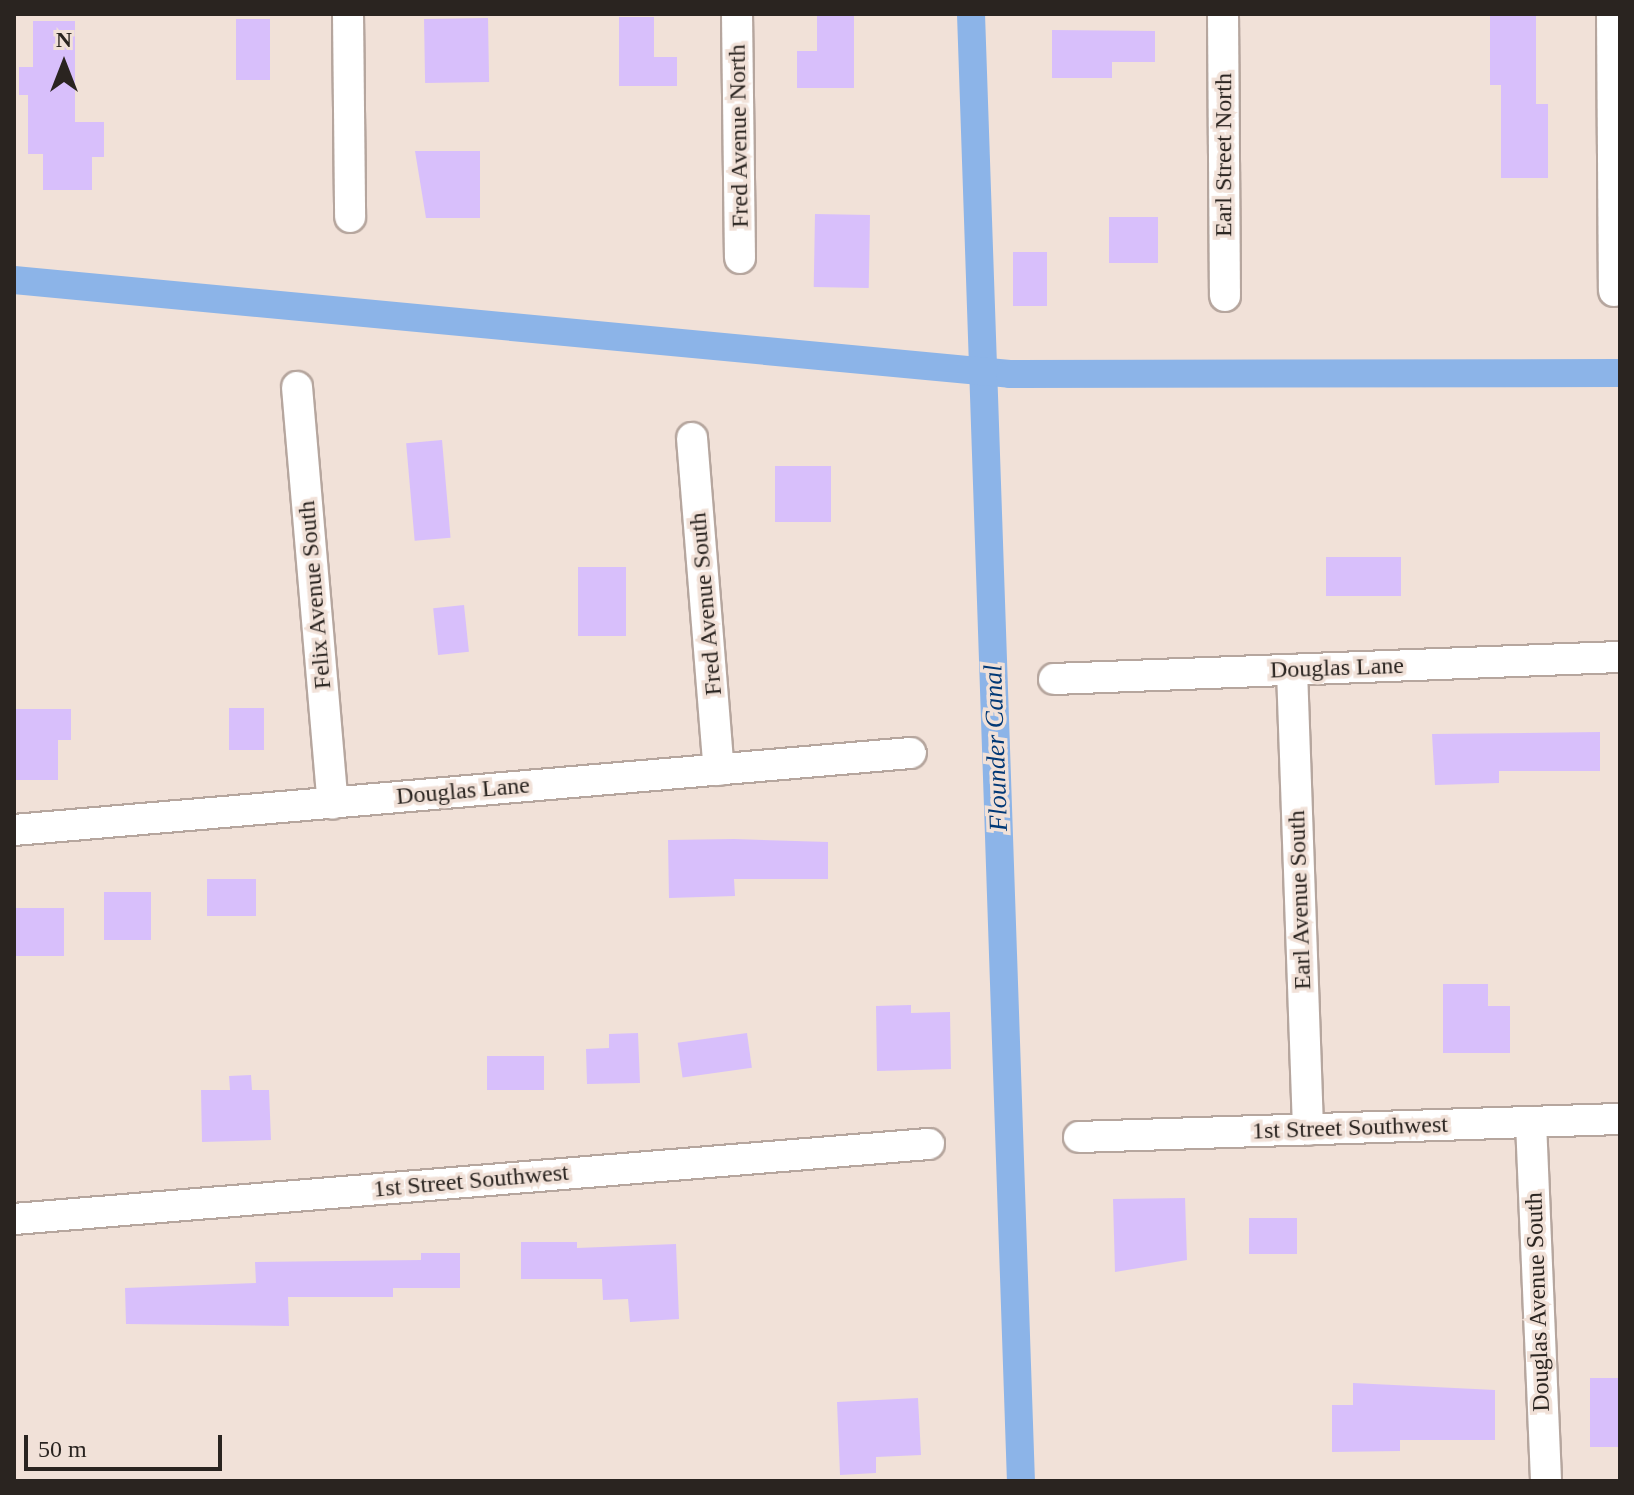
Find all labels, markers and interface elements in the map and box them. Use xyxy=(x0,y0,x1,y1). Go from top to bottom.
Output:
north arrow xyxy=(24,24,104,104)
text: N xyxy=(56,27,72,52)
street label: Fred Avenue North xyxy=(723,43,755,229)
street label: Earl Street North xyxy=(1210,73,1238,237)
street label: Felix Avenue South xyxy=(292,499,338,691)
street label: Fred Avenue South xyxy=(684,511,728,697)
street label: Douglas Lane xyxy=(1270,651,1404,685)
water label: Flounder Canal xyxy=(977,664,1015,832)
street label: Douglas Lane xyxy=(395,771,531,811)
street label: Earl Avenue South xyxy=(1282,809,1318,991)
street label: 1st Street Southwest xyxy=(1252,1110,1448,1146)
street label: 1st Street Southwest xyxy=(372,1158,570,1204)
street label: Douglas Avenue South xyxy=(1520,1191,1556,1413)
scale bar xyxy=(28,1419,226,1469)
text: 50 m xyxy=(38,1436,87,1462)

